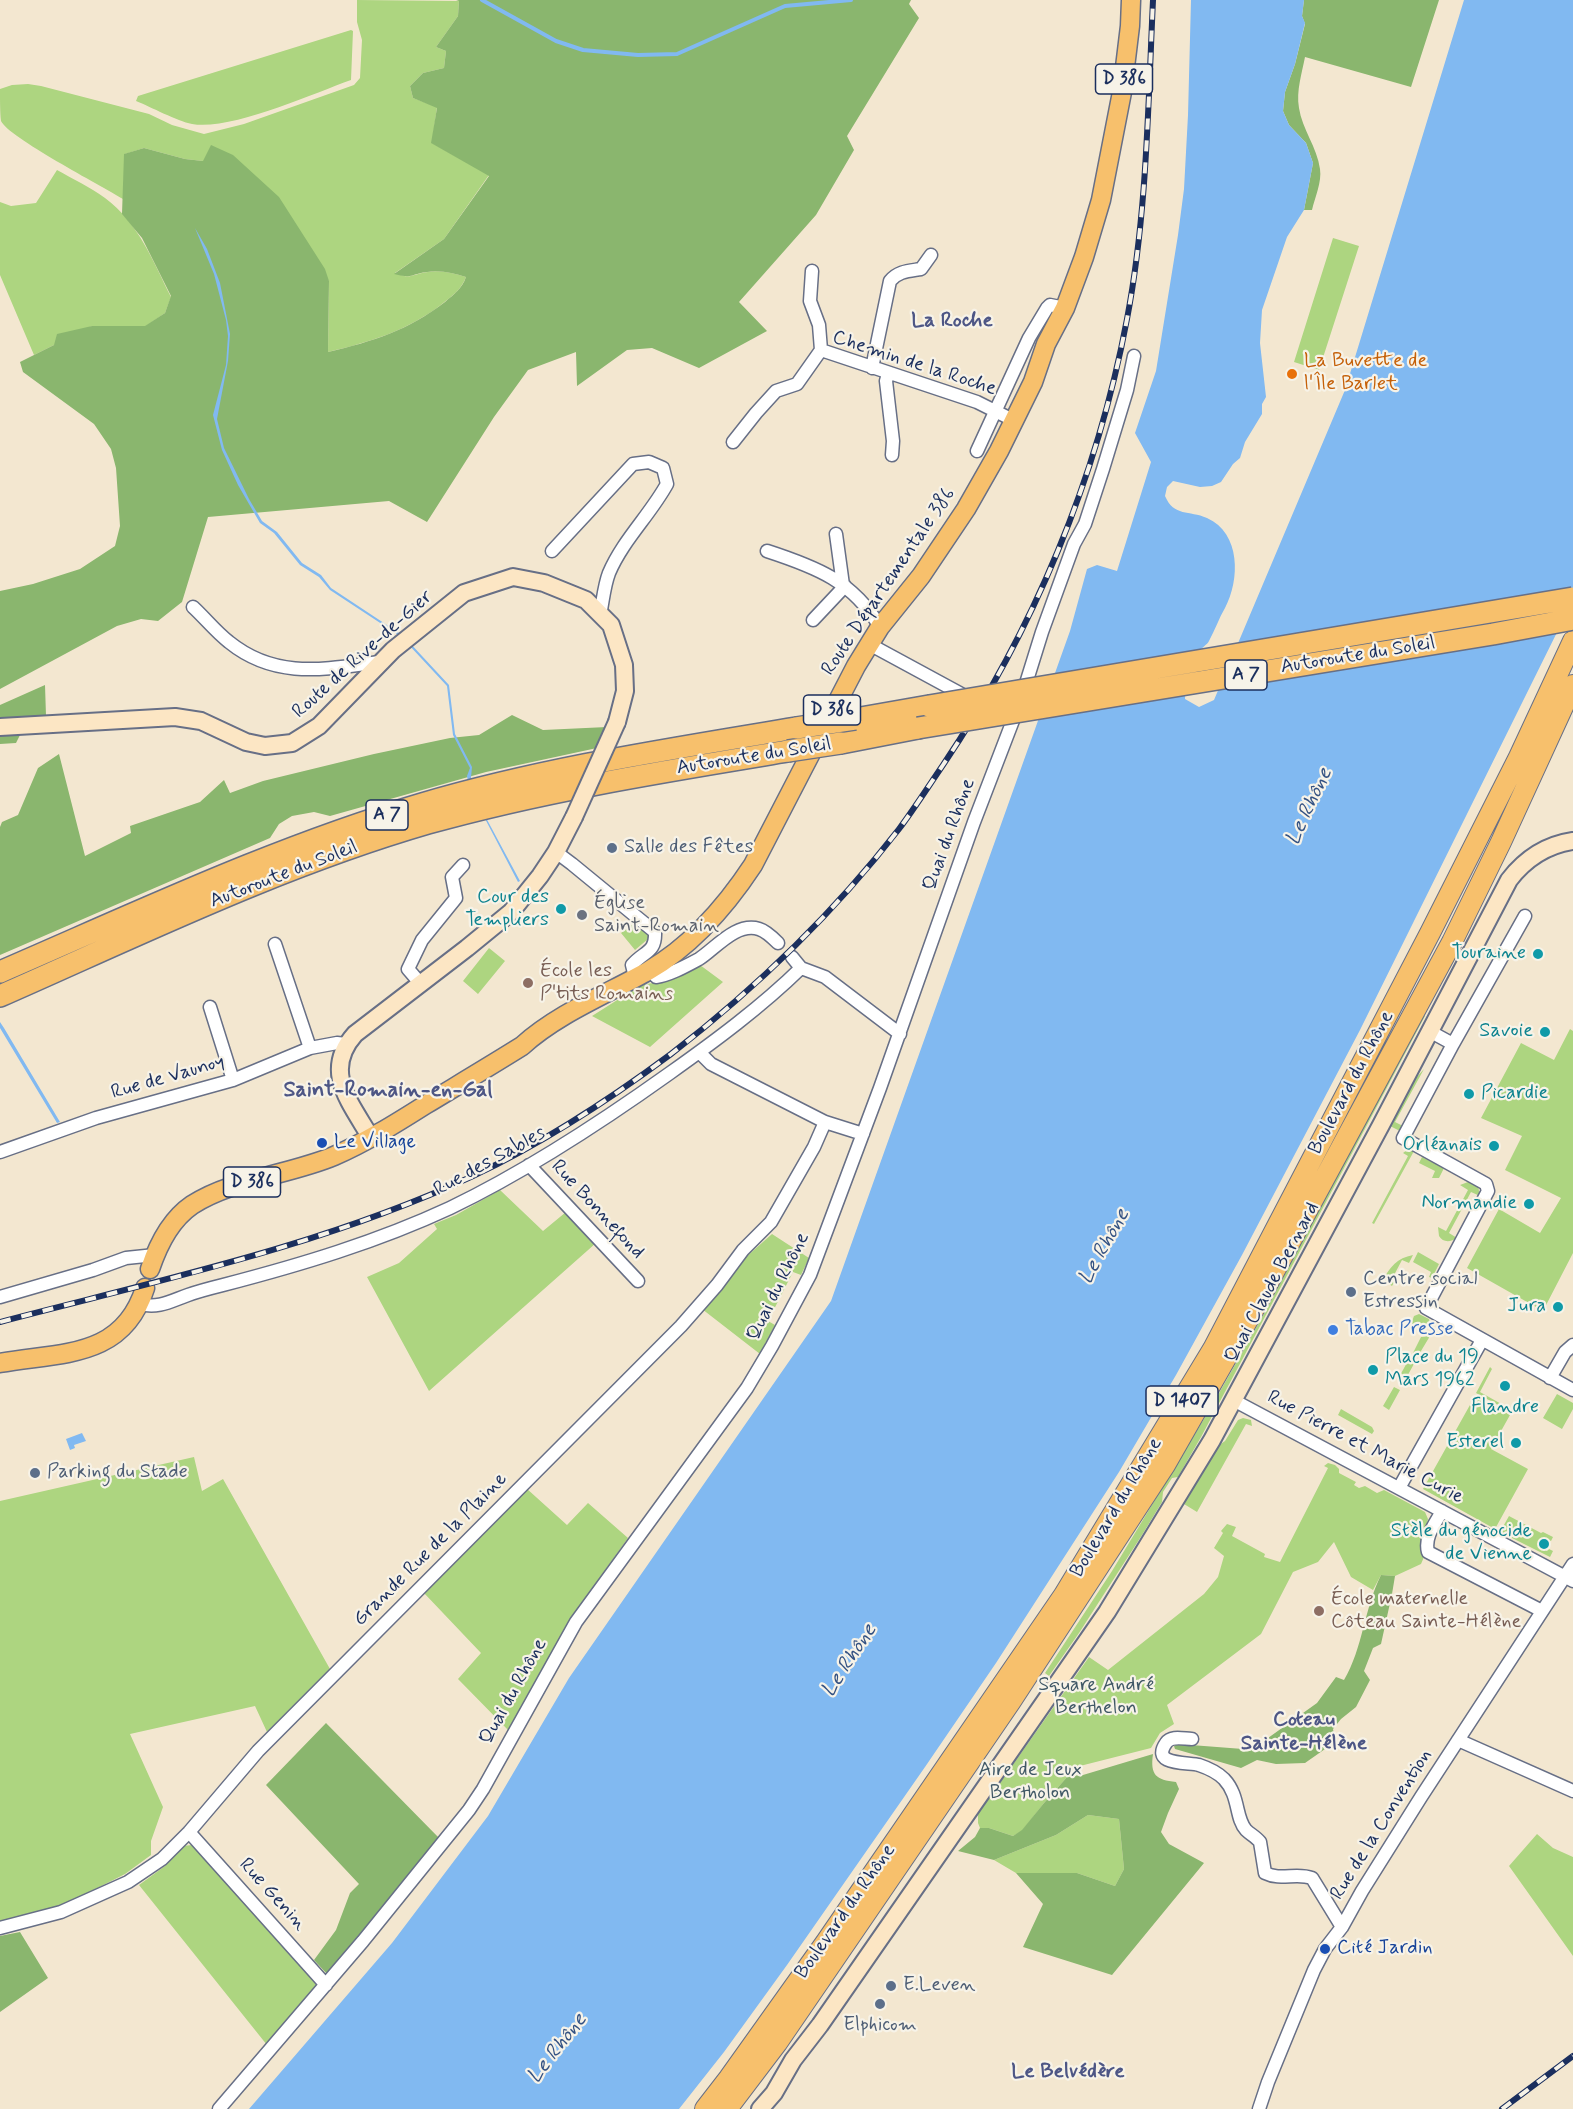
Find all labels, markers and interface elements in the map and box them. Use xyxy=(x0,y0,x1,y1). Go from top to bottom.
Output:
road number: D 386 xyxy=(1096,64,1152,94)
district label: La Roche xyxy=(911,309,993,335)
street label: Chemin de la Roche xyxy=(829,326,999,402)
place label: La Buvette de l'Île Barlet xyxy=(1304,350,1427,397)
marker: La Buvette de l'Île Barlet xyxy=(1285,367,1299,381)
street label: Route Départementale 386 xyxy=(817,483,961,681)
street label: Route de Rive-de-Gier xyxy=(288,586,438,724)
street label: Autoroute du Soleil xyxy=(1279,632,1437,680)
road number: A 7 xyxy=(1225,660,1267,690)
road number: D 386 xyxy=(804,695,860,725)
street label: Autoroute du Soleil xyxy=(675,733,833,781)
water label: Le Rhône xyxy=(1281,765,1339,849)
street label: Quai du Rhône xyxy=(919,776,981,894)
road number: A 7 xyxy=(366,800,408,830)
street label: Autoroute du Soleil xyxy=(207,836,361,914)
place label: Salle des Fêtes xyxy=(624,836,753,860)
marker: Salle des Fêtes xyxy=(605,841,619,855)
place label: Cour des Templiers xyxy=(465,886,549,933)
place label: Église Saint-Romain xyxy=(594,892,719,939)
marker: Cour des Templiers xyxy=(554,902,568,916)
marker: Église Saint-Romain xyxy=(575,908,589,922)
place label: Touraine xyxy=(1451,942,1526,966)
marker: Touraine xyxy=(1531,947,1545,961)
place label: École les P'tits Romains xyxy=(540,960,673,1007)
marker: École les P'tits Romains xyxy=(521,976,535,990)
street label: Boulevard du Rhône xyxy=(1304,1007,1400,1159)
place label: Savoie xyxy=(1479,1020,1533,1044)
marker: Savoie xyxy=(1538,1025,1552,1039)
street label: Rue de Vaunoy xyxy=(109,1050,227,1106)
district label: Saint-Romain-en-Gal xyxy=(283,1078,493,1104)
place label: Picardie xyxy=(1481,1082,1548,1106)
marker: Picardie xyxy=(1462,1087,1476,1101)
street label: Rue des Sables xyxy=(430,1121,550,1203)
place label: Le Village xyxy=(334,1131,416,1155)
place label: Orléanais xyxy=(1403,1134,1482,1158)
marker: Le Village xyxy=(315,1136,329,1150)
marker: Orléanais xyxy=(1487,1139,1501,1153)
street label: Rue Bonnefond xyxy=(545,1156,649,1264)
road number: D 386 xyxy=(224,1167,280,1197)
place label: Normandie xyxy=(1422,1192,1517,1216)
marker: Normandie xyxy=(1522,1197,1536,1211)
street label: Quai Claude Bernard xyxy=(1221,1199,1325,1367)
water label: Le Rhône xyxy=(1074,1205,1136,1289)
street label: Quai du Rhône xyxy=(742,1229,816,1345)
place label: Centre social Estressin xyxy=(1363,1268,1478,1315)
marker: Centre social Estressin xyxy=(1344,1285,1358,1299)
place label: Jura xyxy=(1507,1295,1546,1319)
marker: Jura xyxy=(1551,1300,1565,1314)
place label: Tabac Presse xyxy=(1345,1318,1453,1342)
marker: Tabac Presse xyxy=(1326,1323,1340,1337)
place label: Place du 19 Mars 1962 xyxy=(1385,1346,1479,1393)
marker: Place du 19 Mars 1962 xyxy=(1366,1363,1380,1377)
marker: Flandre xyxy=(1498,1379,1512,1393)
road number: D 1407 xyxy=(1146,1386,1218,1416)
street label: Rue Pierre et Marie Curie xyxy=(1263,1386,1467,1510)
place label: Flandre xyxy=(1471,1396,1539,1420)
place label: Esterel xyxy=(1446,1431,1504,1455)
street label: Boulevard du Rhône xyxy=(1066,1434,1168,1582)
marker: Esterel xyxy=(1509,1436,1523,1450)
place label: Parking du Stade xyxy=(47,1461,188,1485)
marker: Parking du Stade xyxy=(28,1466,42,1480)
street label: Grande Rue de la Plaine xyxy=(349,1468,513,1632)
place label: Stèle du génocide de Vienne xyxy=(1391,1520,1532,1567)
marker: Stèle du génocide de Vienne xyxy=(1537,1537,1551,1551)
place label: École maternelle Côteau Sainte-Hélène xyxy=(1331,1588,1521,1635)
marker: École maternelle Côteau Sainte-Hélène xyxy=(1312,1604,1326,1618)
water label: Le Rhône xyxy=(817,1620,883,1702)
street label: Quai du Rhône xyxy=(475,1635,553,1749)
park label: Square André Berthelon xyxy=(1038,1674,1154,1721)
district label: Coteau Sainte-Hélène xyxy=(1241,1708,1367,1758)
street label: Rue de la Convention xyxy=(1326,1745,1438,1905)
park label: Aire de Jeux Bertholon xyxy=(978,1759,1082,1806)
street label: Boulevard du Rhône xyxy=(791,1840,901,1984)
street label: Rue Genin xyxy=(233,1854,311,1936)
place label: Cité Jardin xyxy=(1337,1937,1432,1961)
marker: Cité Jardin xyxy=(1318,1942,1332,1956)
place label: E.Leven xyxy=(903,1974,975,1998)
marker: E.Leven xyxy=(884,1979,898,1993)
marker: Elphicom xyxy=(873,1997,887,2011)
water label: Le Rhône xyxy=(523,2009,593,2089)
place label: Elphicom xyxy=(843,2014,917,2038)
district label: Le Belvédère xyxy=(1011,2060,1125,2086)

